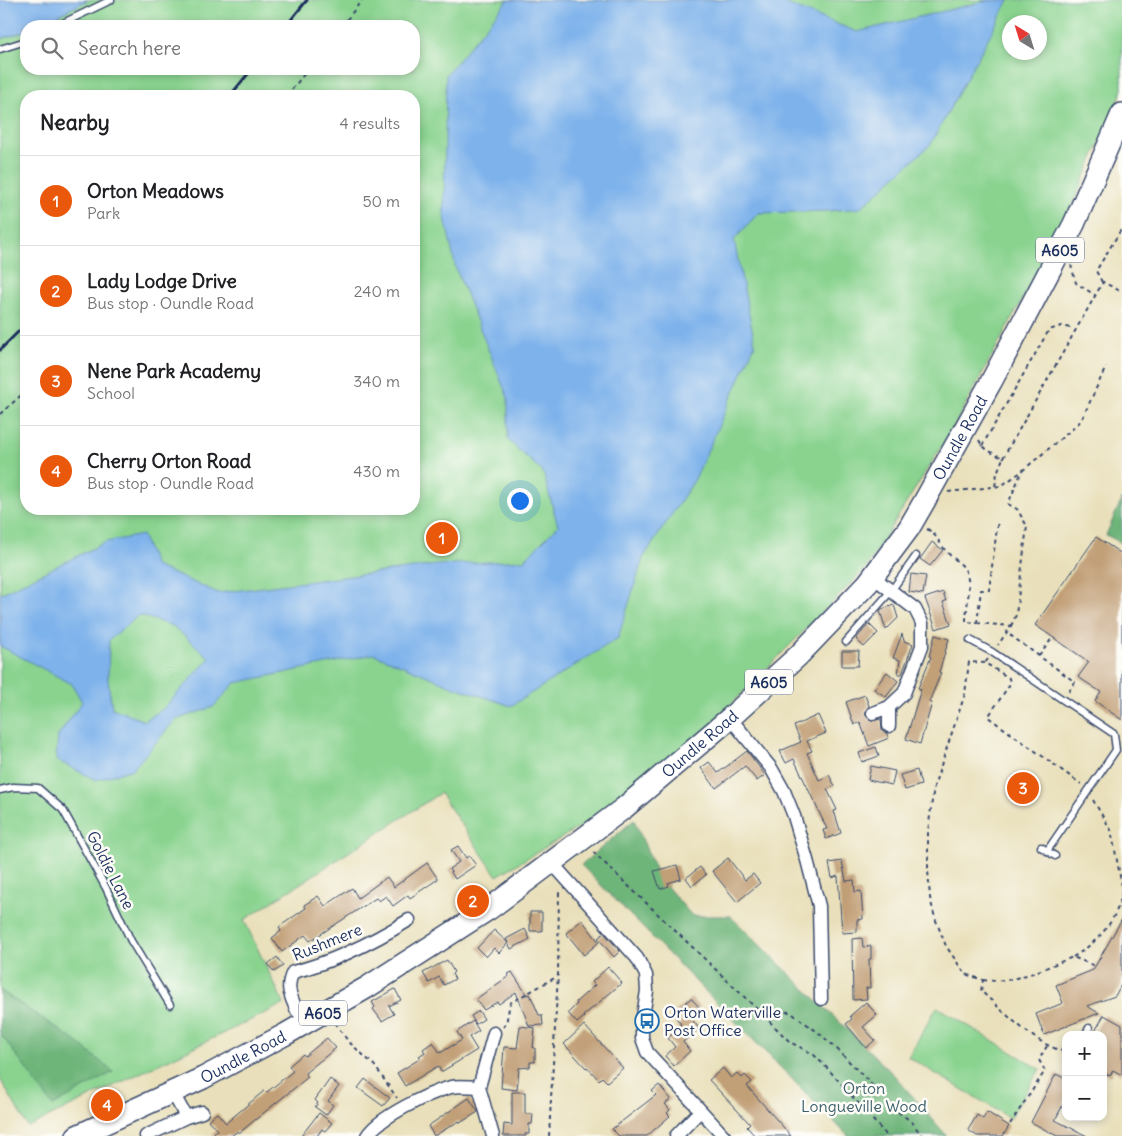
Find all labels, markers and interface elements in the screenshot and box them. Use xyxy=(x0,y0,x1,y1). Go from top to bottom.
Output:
north arrow xyxy=(1002,15,1047,60)
search box xyxy=(20,20,420,75)
icon: search xyxy=(38,34,66,62)
text: Search here xyxy=(78,36,181,60)
text: Nearby xyxy=(40,109,110,136)
text: 4 results xyxy=(339,113,400,133)
text: Orton Meadows xyxy=(87,179,224,203)
text: 1 xyxy=(53,191,59,211)
text: 50 m xyxy=(362,191,400,211)
text: Park xyxy=(87,203,120,223)
road number: A605 xyxy=(1036,238,1084,262)
text: Lady Lodge Drive xyxy=(87,269,237,293)
text: 2 xyxy=(52,281,60,301)
text: 240 m xyxy=(354,281,400,301)
text: Bus stop · Oundle Road xyxy=(87,293,254,313)
text: Nene Park Academy xyxy=(87,359,261,383)
text: 3 xyxy=(51,371,61,391)
text: 340 m xyxy=(353,371,400,391)
text: School xyxy=(87,383,135,403)
street label: Oundle Road xyxy=(928,392,991,484)
text: Cherry Orton Road xyxy=(87,449,251,473)
text: 4 xyxy=(51,461,61,481)
text: 430 m xyxy=(353,461,400,481)
text: Bus stop · Oundle Road xyxy=(87,473,254,493)
your location xyxy=(507,488,533,514)
pin: 1 xyxy=(426,519,458,557)
road number: A605 xyxy=(745,670,793,694)
street label: Oundle Road xyxy=(657,706,742,782)
pin: 3 xyxy=(1007,769,1039,807)
street label: Goldie Lane xyxy=(83,828,139,912)
pin: 2 xyxy=(457,882,489,920)
street label: Rushmere xyxy=(289,919,365,965)
road number: A605 xyxy=(299,1000,347,1026)
place label: Orton Waterville Post Office xyxy=(664,1002,781,1040)
bus stop icon: Orton Waterville Post Office xyxy=(634,1008,660,1034)
street label: Oundle Road xyxy=(197,1026,289,1088)
map controls xyxy=(1062,1031,1107,1121)
button: + xyxy=(1062,1031,1107,1076)
button: − xyxy=(1062,1076,1107,1121)
park label: Orton Longueville Wood xyxy=(801,1078,927,1116)
pin: 4 xyxy=(91,1086,123,1124)

